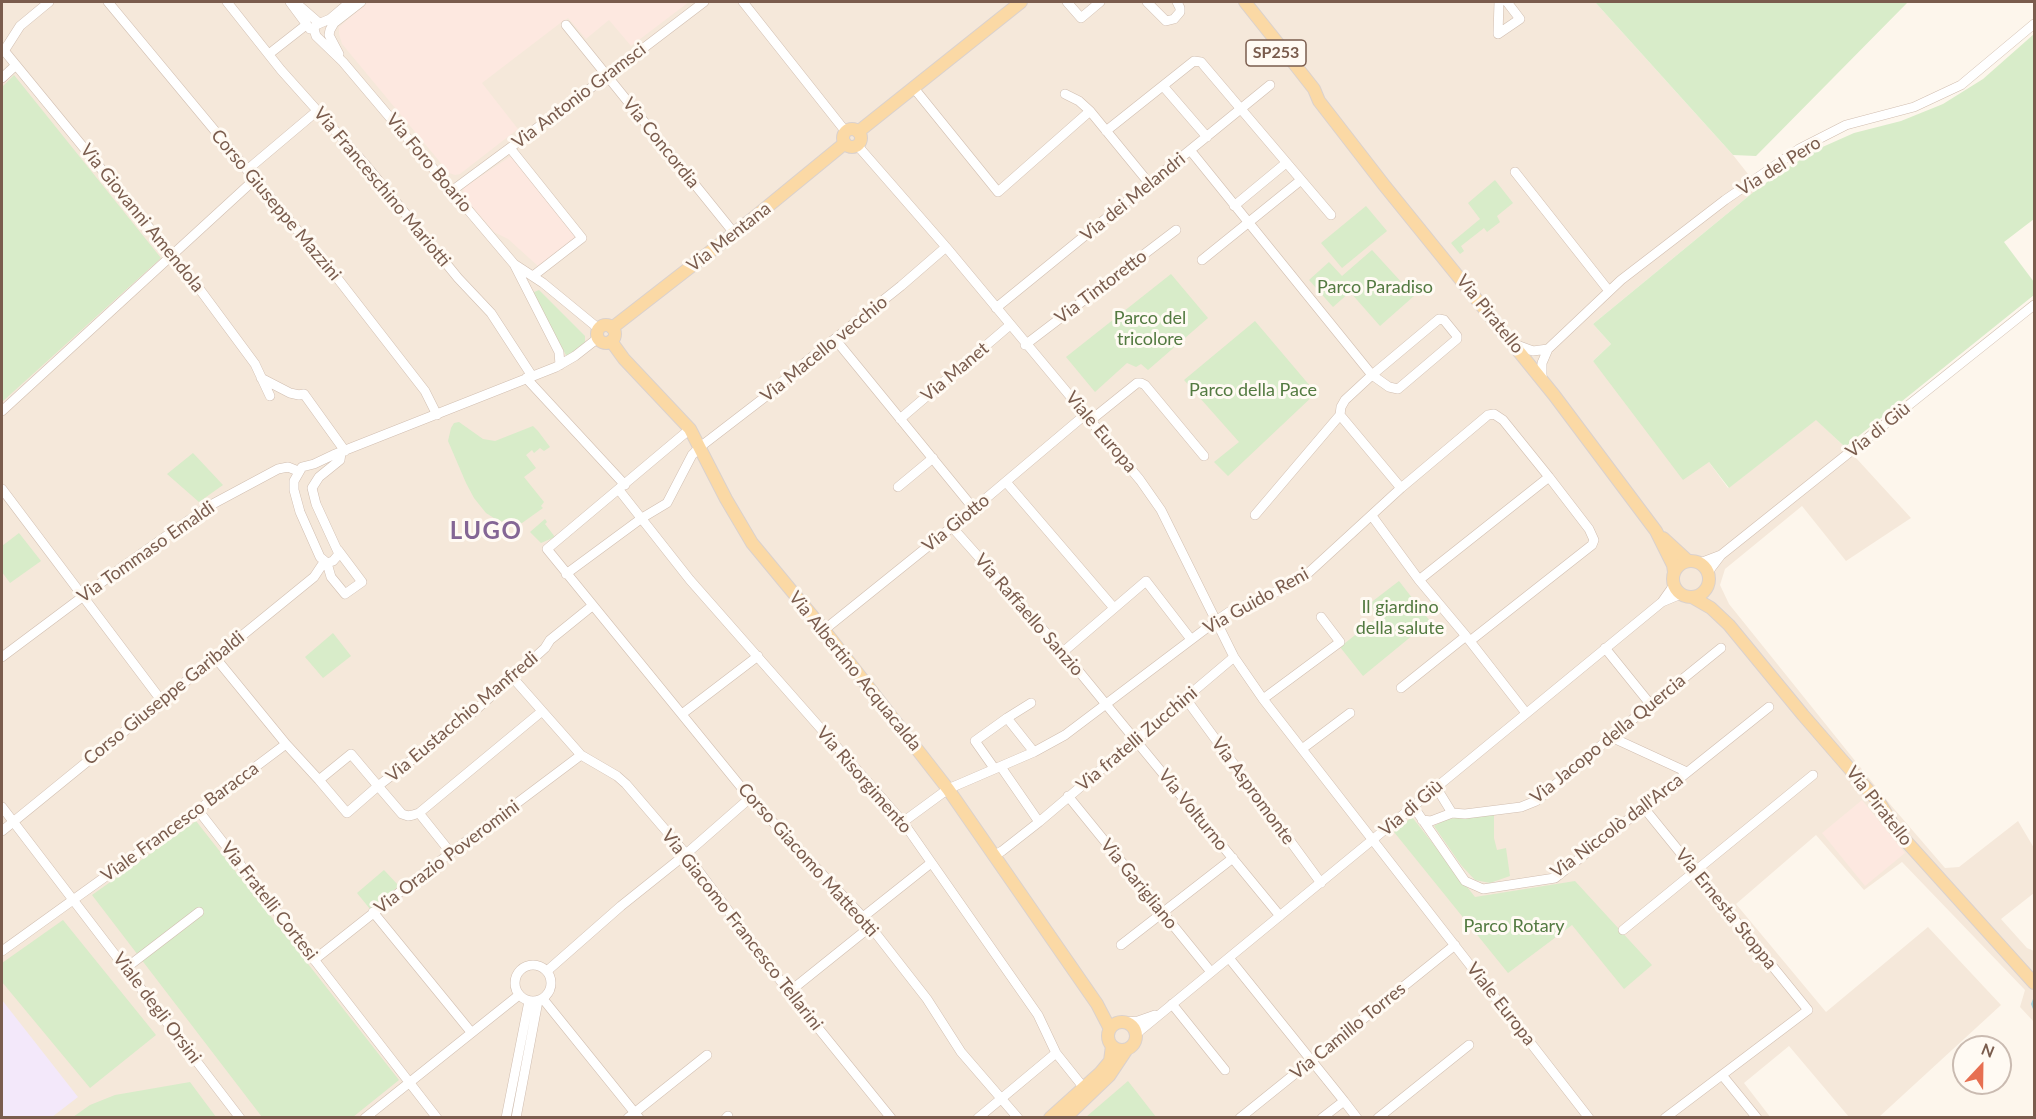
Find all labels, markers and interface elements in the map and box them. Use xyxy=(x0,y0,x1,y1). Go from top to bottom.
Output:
street label: Via Antonio Gramsci xyxy=(508,39,650,153)
road number: SP253 xyxy=(1246,40,1306,66)
street label: Via Concordia xyxy=(618,93,704,193)
street label: Via Franceschino Mariotti xyxy=(309,103,455,271)
street label: Via Foro Boario xyxy=(381,109,477,217)
street label: Corso Giuseppe Mazzini xyxy=(206,125,346,285)
street label: Via del Pero xyxy=(1733,132,1825,200)
street label: Via Giovanni Amendola xyxy=(76,140,208,296)
street label: Via dei Melandri xyxy=(1076,148,1190,246)
street label: Via Mentana xyxy=(683,198,775,276)
street label: Via Tintoretto xyxy=(1051,245,1151,329)
street label: Via Piratello xyxy=(1452,270,1528,358)
park label: Parco Paradiso xyxy=(1317,276,1433,298)
street label: Via Macello vecchio xyxy=(756,291,892,407)
park label: Parco del tricolore xyxy=(1114,307,1186,350)
street label: Via Manet xyxy=(917,338,993,406)
park label: Parco della Pace xyxy=(1189,379,1317,401)
street label: Viale Europa xyxy=(1061,387,1141,477)
street label: Via di Giù xyxy=(1841,398,1915,462)
street label: Via Giotto xyxy=(918,489,994,557)
street label: Via Tommaso Emaldi xyxy=(73,497,219,607)
district label: LUGO xyxy=(450,517,522,545)
street label: Via Raffaello Sanzio xyxy=(970,549,1088,681)
street label: Via Guido Reni xyxy=(1200,563,1312,639)
street label: Via Albertino Acquacalda xyxy=(784,587,926,755)
park label: Il giardino della salute xyxy=(1356,596,1444,638)
street label: Corso Giuseppe Garibaldi xyxy=(79,626,249,770)
street label: Via Eustacchio Manfredi xyxy=(382,647,542,787)
street label: Via Jacopo della Quercia xyxy=(1526,670,1690,808)
street label: Via fratelli Zucchini xyxy=(1072,682,1202,796)
street label: Via Risorgimento xyxy=(812,722,916,838)
street label: Via Aspromonte xyxy=(1207,733,1299,849)
street label: Viale Francesco Baracca xyxy=(97,758,263,886)
street label: Via Piratello xyxy=(1841,762,1917,850)
street label: Via Volturno xyxy=(1154,765,1232,855)
street label: Via Niccolò dall'Arca xyxy=(1547,769,1687,883)
street label: Via di Giù xyxy=(1375,775,1447,841)
street label: Corso Giacomo Matteotti xyxy=(733,779,883,941)
street label: Via Orazio Poveromini xyxy=(370,796,524,918)
street label: Via Giacomo Francesco Tellarini xyxy=(657,825,827,1035)
street label: Via Garigliano xyxy=(1096,834,1182,934)
street label: Via Fratelli Cortesi xyxy=(216,837,322,965)
street label: Via Ernesta Stoppa xyxy=(1671,844,1781,974)
park label: Parco Rotary xyxy=(1464,915,1564,937)
street label: Viale degli Orsini xyxy=(108,948,206,1068)
street label: Viale Europa xyxy=(1462,958,1540,1050)
street label: Via Camillo Torres xyxy=(1286,978,1410,1084)
north arrow xyxy=(1952,1035,2012,1095)
text: N xyxy=(1979,1039,1997,1061)

